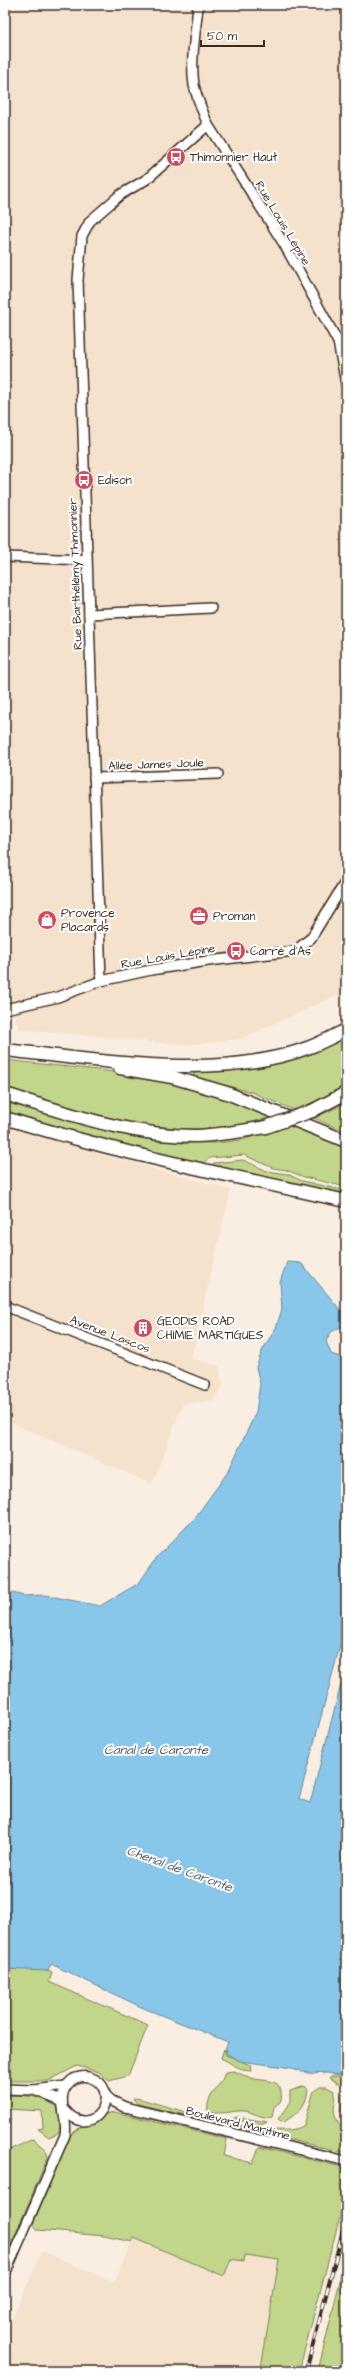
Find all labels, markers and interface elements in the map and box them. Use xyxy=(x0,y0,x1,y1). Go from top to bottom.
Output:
scale bar xyxy=(201,22,264,48)
text: 50 m xyxy=(207,28,238,45)
bus stop icon: Thimonnier Haut xyxy=(165,146,187,168)
place label: Thimonnier Haut xyxy=(190,149,278,166)
street label: Rue Louis Lépine xyxy=(251,178,315,269)
bus stop icon: Edison xyxy=(73,469,95,491)
place label: Edison xyxy=(98,472,132,489)
street label: Rue Barthélémy Thimonnier xyxy=(64,497,88,650)
street label: Allée James Joule xyxy=(108,754,205,775)
place label: Provence Placards xyxy=(61,905,115,936)
office icon: Proman xyxy=(188,905,210,927)
place label: Proman xyxy=(213,908,255,925)
shop icon: Provence Placards xyxy=(36,909,58,931)
street label: Rue Louis Lépine xyxy=(120,940,217,973)
bus stop icon: Carré d’As xyxy=(225,940,247,962)
place label: Carré d’As xyxy=(250,943,311,960)
street label: Avenue Lascos xyxy=(67,1311,152,1358)
place label: GEODIS ROAD CHIMIE MARTIGUES xyxy=(157,1313,264,1344)
building icon: GEODIS ROAD CHIMIE MARTIGUES xyxy=(132,1317,154,1339)
water label: Canal de Caronte xyxy=(104,1741,209,1759)
water label: Chenal de Caronte xyxy=(124,1841,236,1897)
street label: Boulevard Maritime xyxy=(184,2102,292,2145)

